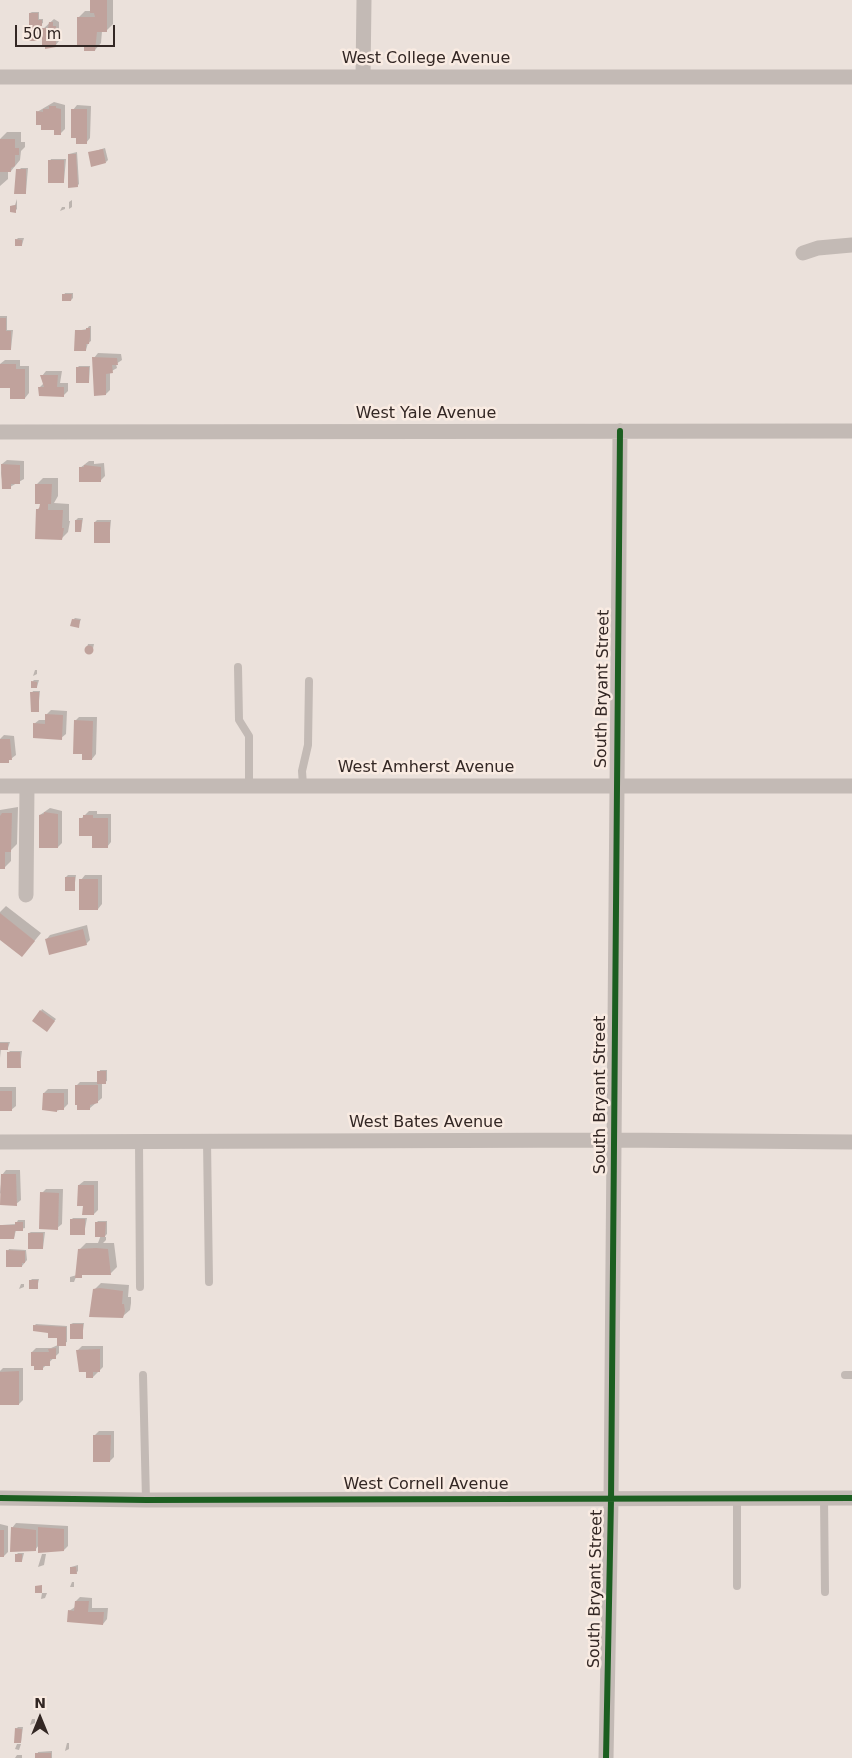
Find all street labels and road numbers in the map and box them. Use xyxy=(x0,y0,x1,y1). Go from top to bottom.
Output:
street label: West College Avenue xyxy=(342,49,510,69)
street label: West Yale Avenue xyxy=(356,404,496,424)
street label: South Bryant Street xyxy=(592,610,614,768)
street label: West Amherst Avenue xyxy=(338,758,514,778)
street label: South Bryant Street xyxy=(591,1016,611,1174)
street label: West Bates Avenue xyxy=(349,1113,503,1133)
street label: West Cornell Avenue xyxy=(343,1475,509,1495)
street label: South Bryant Street xyxy=(585,1510,607,1668)

